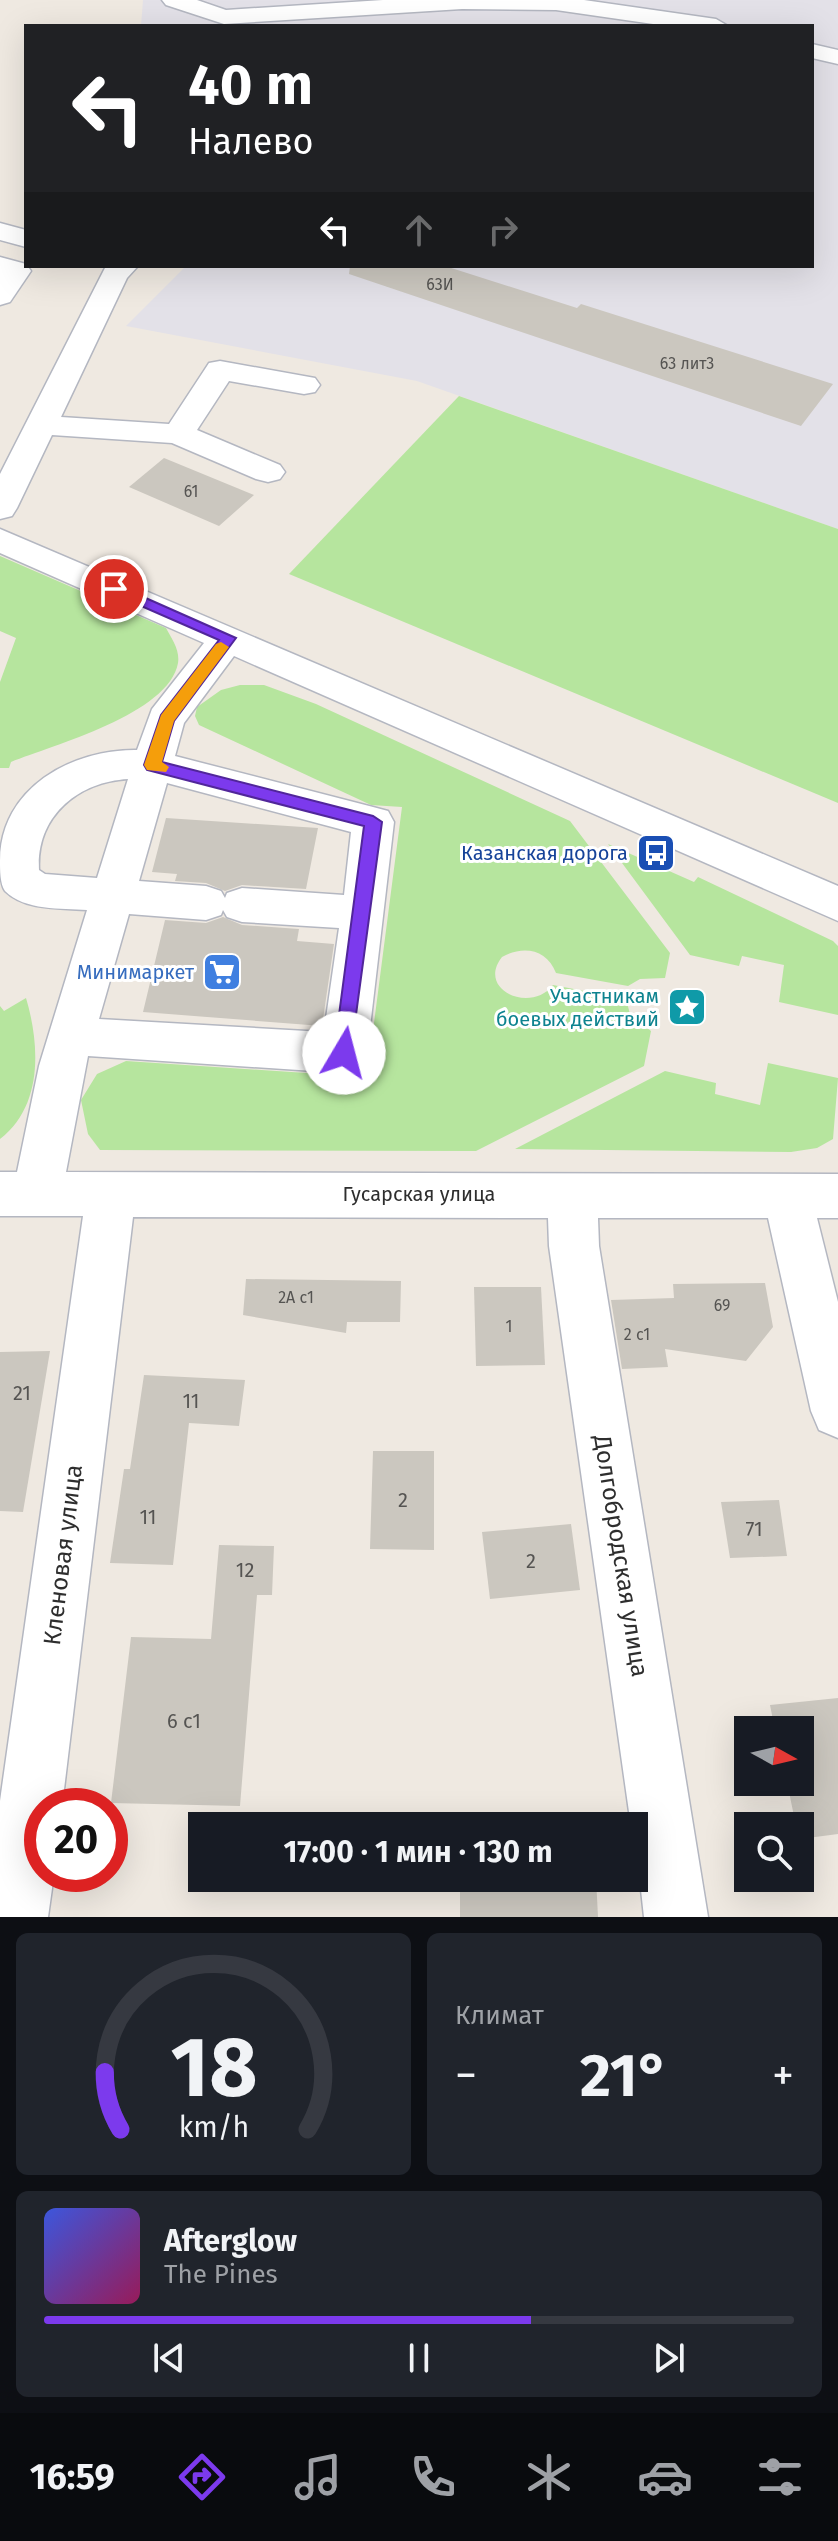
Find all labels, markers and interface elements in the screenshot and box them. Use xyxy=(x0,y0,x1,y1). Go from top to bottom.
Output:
text: 40 m xyxy=(188,52,313,119)
icon: left xyxy=(56,56,160,160)
text: Налево xyxy=(188,120,314,164)
icon: left xyxy=(313,208,357,252)
icon: ahead xyxy=(397,208,441,252)
icon: right xyxy=(481,208,525,252)
house number: 63И xyxy=(426,275,454,294)
house number: 63 лит3 xyxy=(660,354,714,373)
house number: 61 xyxy=(184,482,198,501)
pin xyxy=(80,555,148,623)
icon: arrive xyxy=(92,567,136,611)
bus stop icon: Казанская дорога xyxy=(635,832,677,874)
place label: Казанская дорога xyxy=(461,841,628,865)
supermarket icon: Минимаркет xyxy=(201,951,243,993)
place label: Минимаркет xyxy=(77,960,195,984)
place label: Участникам боевых действий xyxy=(496,984,659,1031)
place icon: Участникам боевых действий xyxy=(666,986,708,1028)
position arrow xyxy=(302,1011,386,1095)
street label: Гусарская улица xyxy=(343,1182,496,1206)
house number: 2А с1 xyxy=(278,1288,314,1307)
house number: 69 xyxy=(714,1296,730,1315)
house number: 1 xyxy=(506,1317,512,1336)
house number: 2 с1 xyxy=(624,1325,650,1344)
house number: 21 xyxy=(13,1381,31,1405)
house number: 11 xyxy=(182,1389,200,1413)
street label: Долгобродская улица xyxy=(588,1432,654,1679)
street label: Кленовая улица xyxy=(38,1463,88,1647)
house number: 2 xyxy=(398,1488,408,1512)
house number: 11 xyxy=(139,1505,157,1529)
house number: 71 xyxy=(745,1517,763,1541)
house number: 2 xyxy=(526,1549,536,1573)
house number: 12 xyxy=(236,1558,254,1582)
house number: 6 с1 xyxy=(167,1709,201,1733)
north arrow xyxy=(734,1716,814,1796)
map controls xyxy=(734,1716,814,1892)
speed limit sign: 20 xyxy=(24,1788,128,1892)
button: search xyxy=(734,1812,814,1892)
text: 17:00 · 1 мин · 130 m xyxy=(283,1834,553,1870)
text: Климат xyxy=(455,2000,544,2031)
text: 18 xyxy=(170,2018,257,2118)
text: 21° xyxy=(580,2040,669,2112)
text: − xyxy=(455,2049,477,2102)
text: + xyxy=(772,2049,794,2102)
text: km/h xyxy=(178,2110,249,2145)
text: Afterglow xyxy=(164,2223,297,2259)
text: The Pines xyxy=(164,2259,278,2290)
icon: previous xyxy=(147,2336,191,2380)
icon: pause xyxy=(397,2336,441,2380)
icon: next xyxy=(647,2336,691,2380)
icon: directions xyxy=(174,2449,230,2505)
icon: music xyxy=(290,2449,346,2505)
icon: phone xyxy=(405,2449,461,2505)
icon: climate xyxy=(521,2449,577,2505)
icon: car xyxy=(637,2449,693,2505)
icon: filters xyxy=(752,2449,808,2505)
text: 16:59 xyxy=(30,2455,115,2499)

